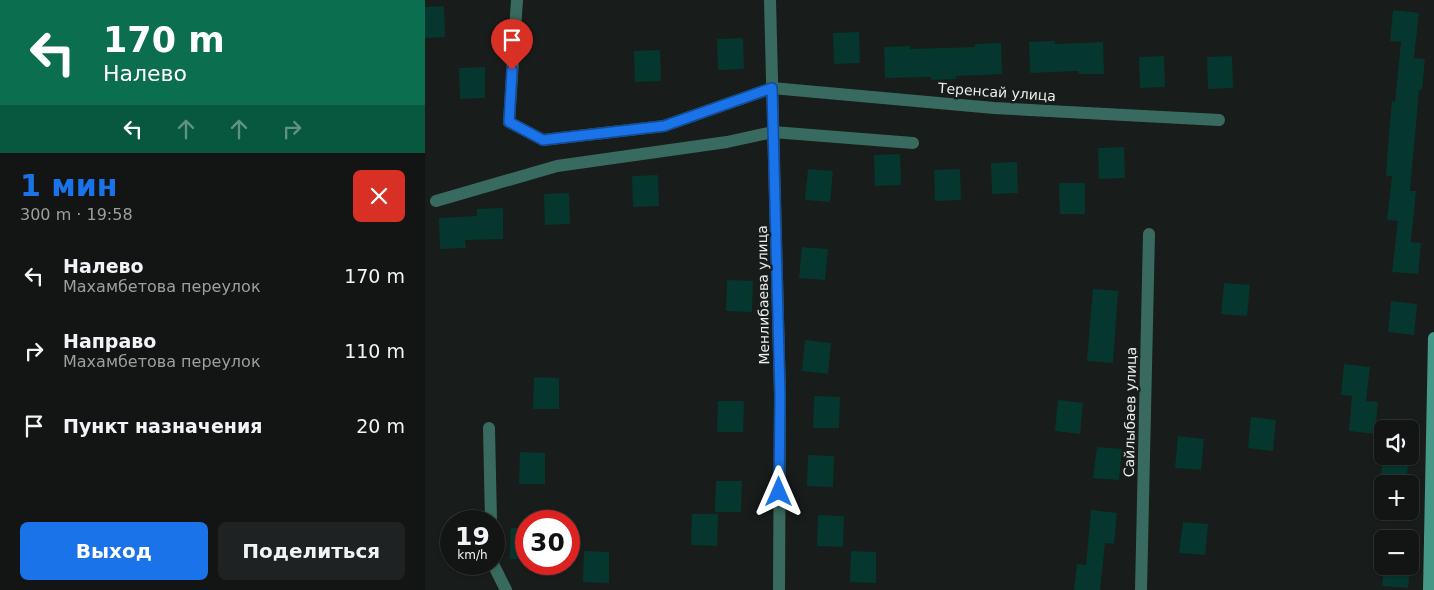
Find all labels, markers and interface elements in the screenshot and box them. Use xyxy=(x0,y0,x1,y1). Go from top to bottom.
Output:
pin xyxy=(491,19,533,70)
icon: left xyxy=(20,20,85,85)
text: 170 m xyxy=(103,20,225,60)
icon: arrive xyxy=(498,26,526,54)
text: Налево xyxy=(103,61,187,86)
street label: Теренсай улица xyxy=(937,80,1056,104)
icon: left xyxy=(119,115,147,143)
icon: ahead xyxy=(172,115,200,143)
icon: ahead xyxy=(225,115,253,143)
icon: right xyxy=(278,115,306,143)
text: 1 мин xyxy=(20,168,118,203)
button: close xyxy=(353,170,405,222)
text: 300 m · 19:58 xyxy=(20,205,133,224)
street label: Менлибаева улица xyxy=(754,225,772,365)
text: Налево xyxy=(63,255,144,277)
icon: left xyxy=(20,262,48,290)
text: 170 m xyxy=(344,265,405,287)
text: Махамбетова переулок xyxy=(63,277,261,296)
text: Направо xyxy=(63,330,156,352)
icon: right xyxy=(20,337,48,365)
text: 110 m xyxy=(344,340,405,362)
street label: Сайлыбаев улица xyxy=(1121,347,1139,477)
text: Махамбетова переулок xyxy=(63,352,261,371)
icon: arrive xyxy=(20,412,48,440)
text: Пункт назначения xyxy=(63,415,262,437)
text: 20 m xyxy=(356,415,405,437)
map controls xyxy=(1374,420,1419,575)
button: sound xyxy=(1374,420,1419,465)
position arrow xyxy=(752,465,804,517)
button: + xyxy=(1374,475,1419,520)
speed limit sign: 30 xyxy=(515,510,580,575)
button: Выход xyxy=(20,522,208,580)
button: Поделиться xyxy=(218,522,405,580)
text: 19 xyxy=(455,522,490,551)
button: − xyxy=(1374,530,1419,575)
text: km/h xyxy=(457,548,488,562)

